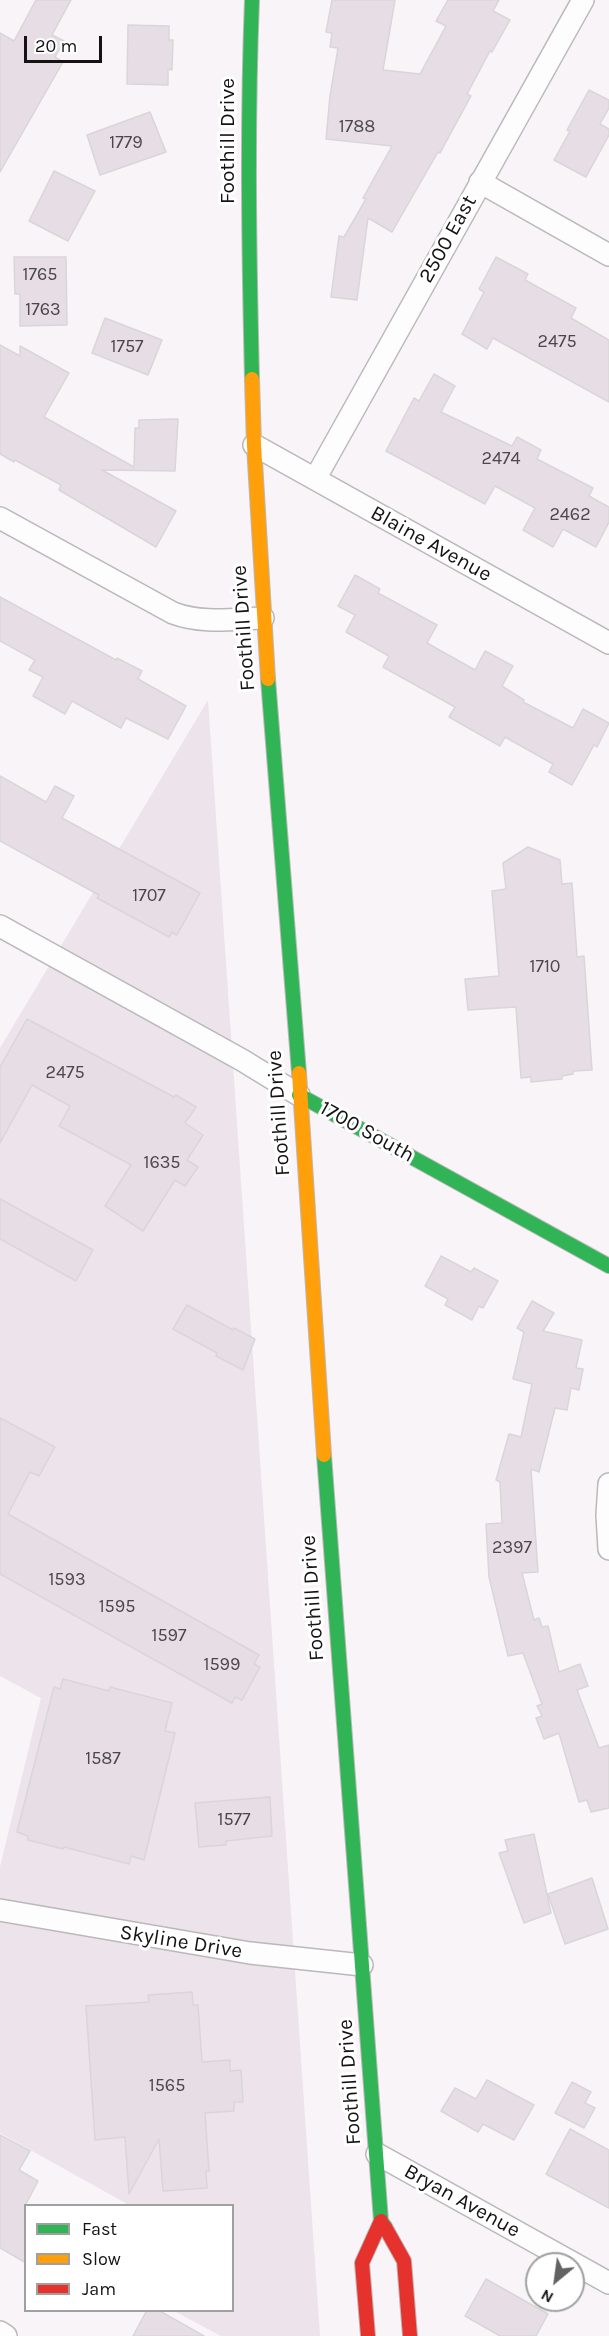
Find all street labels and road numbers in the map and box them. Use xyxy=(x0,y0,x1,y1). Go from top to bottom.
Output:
street label: Foothill Drive xyxy=(215,78,241,204)
street label: 2500 East xyxy=(414,191,482,287)
street label: Blaine Avenue xyxy=(366,500,496,588)
street label: Foothill Drive xyxy=(227,564,261,692)
street label: Foothill Drive xyxy=(262,1049,296,1177)
street label: 1700 South xyxy=(315,1096,419,1168)
street label: Foothill Drive xyxy=(296,1534,330,1662)
street label: Skyline Drive xyxy=(118,1920,244,1964)
street label: Foothill Drive xyxy=(333,2018,367,2146)
street label: Bryan Avenue xyxy=(400,2159,524,2243)

